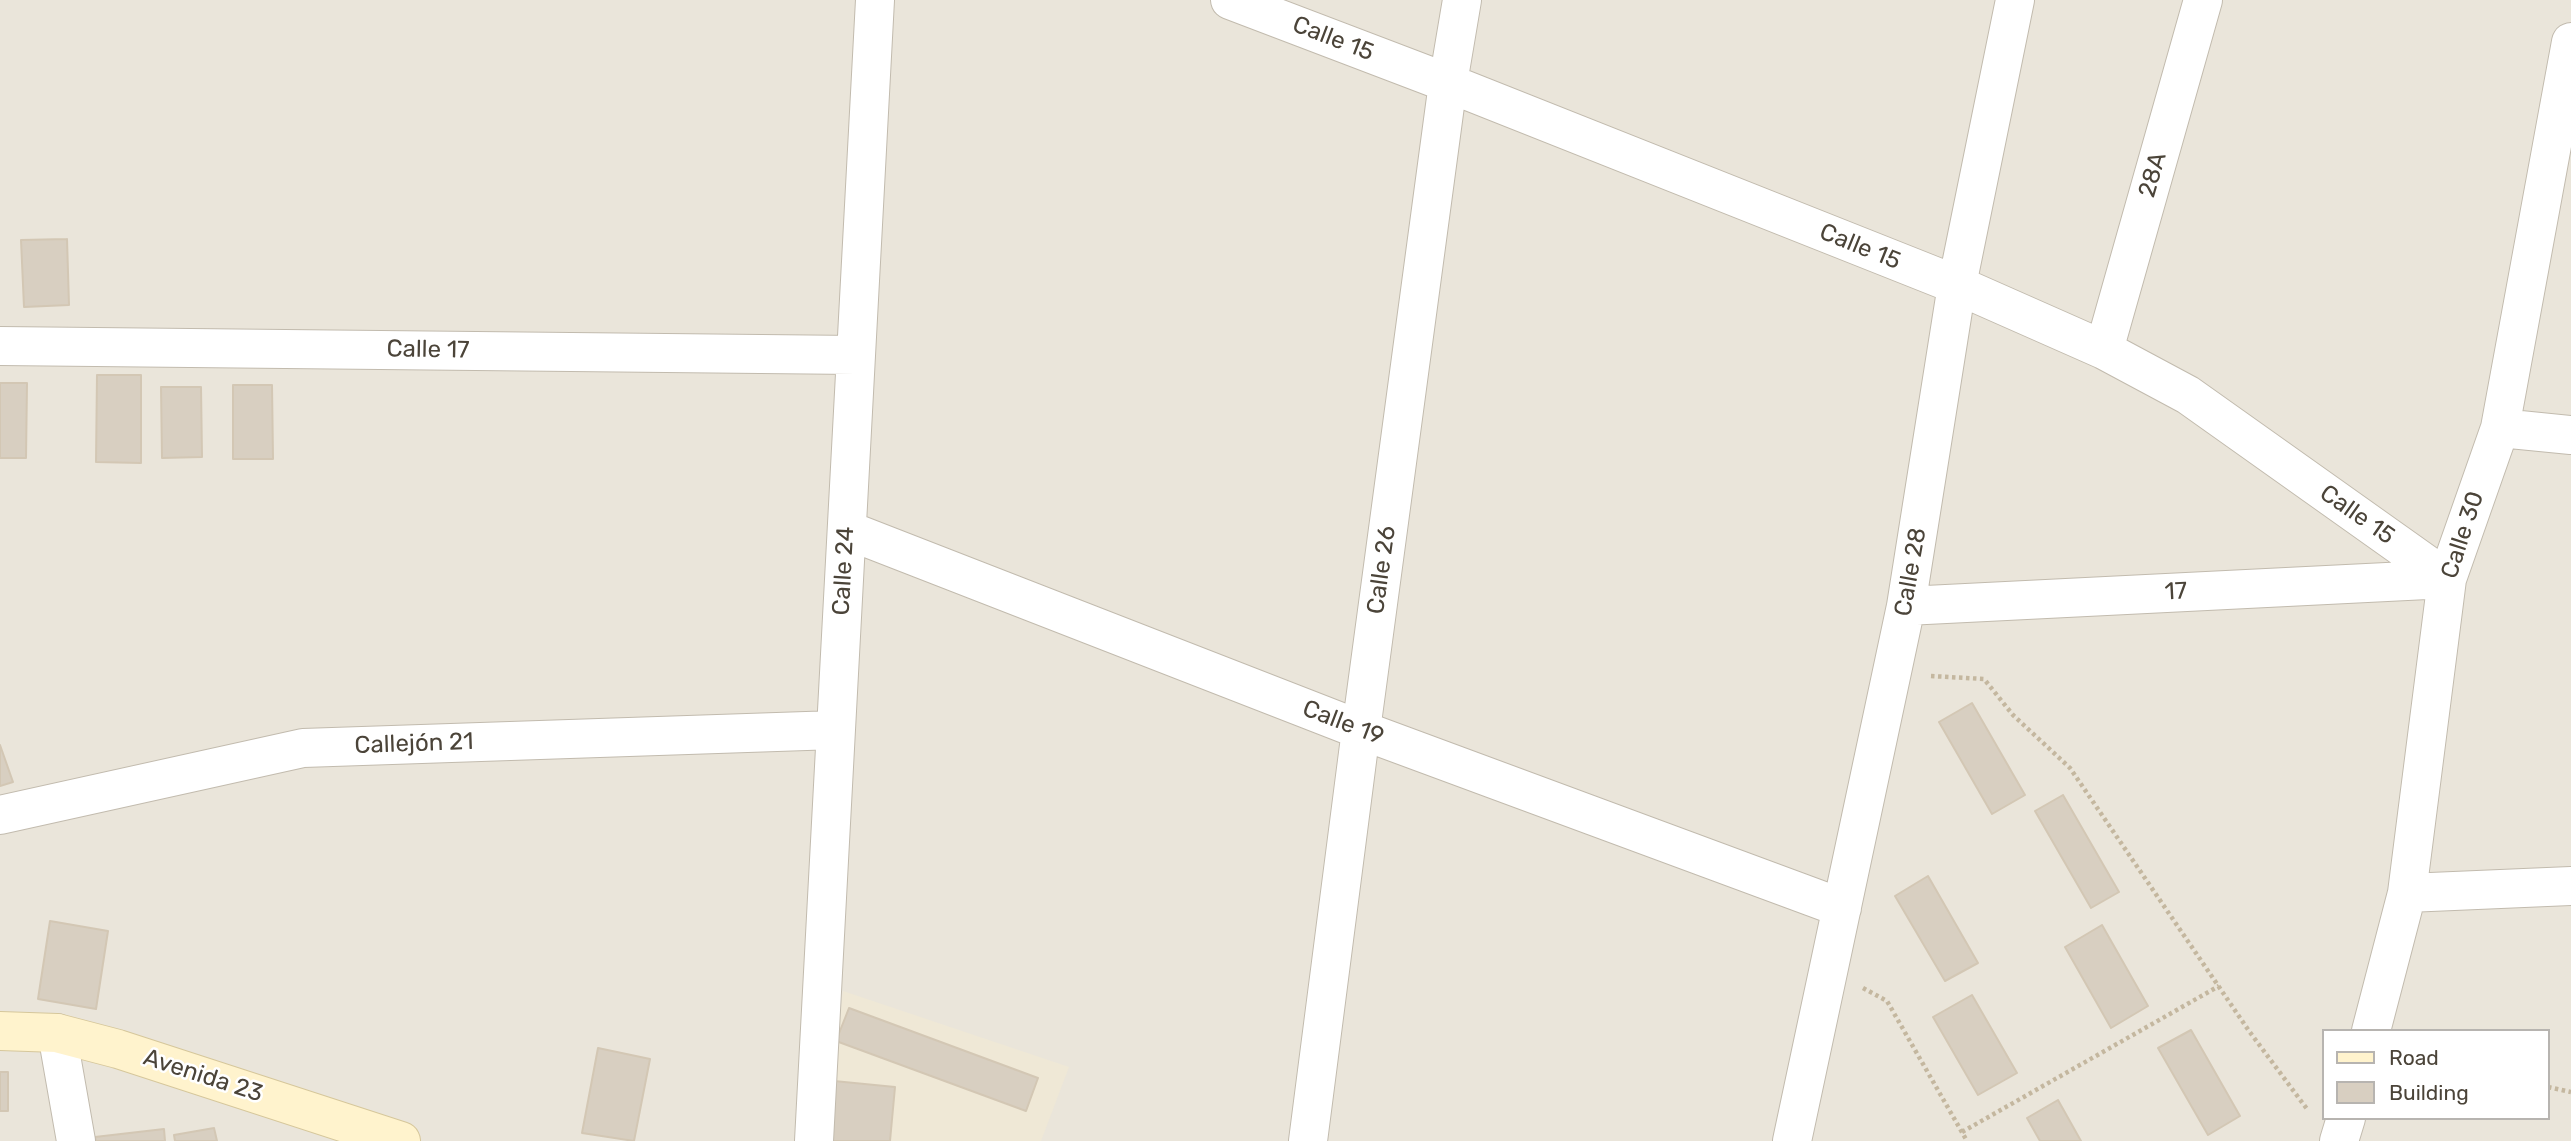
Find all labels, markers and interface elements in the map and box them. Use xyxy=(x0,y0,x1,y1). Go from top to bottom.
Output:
street label: Calle 15 xyxy=(1288,10,1378,68)
street label: 28A xyxy=(2133,149,2173,201)
street label: Calle 15 xyxy=(1815,218,1905,276)
street label: Calle 17 xyxy=(386,335,470,365)
street label: Calle 15 xyxy=(2314,479,2400,551)
street label: Calle 30 xyxy=(2435,488,2491,582)
street label: Calle 26 xyxy=(1362,524,1402,616)
street label: Calle 28 xyxy=(1889,525,1933,619)
street label: Calle 24 xyxy=(827,526,861,616)
street label: 17 xyxy=(2164,577,2188,607)
street label: Calle 19 xyxy=(1298,694,1388,752)
street label: Callejón 21 xyxy=(354,728,474,760)
legend xyxy=(2322,1029,2550,1120)
street label: Avenida 23 xyxy=(140,1043,266,1109)
text: Road xyxy=(2389,1045,2439,1070)
text: Building xyxy=(2389,1080,2469,1105)

